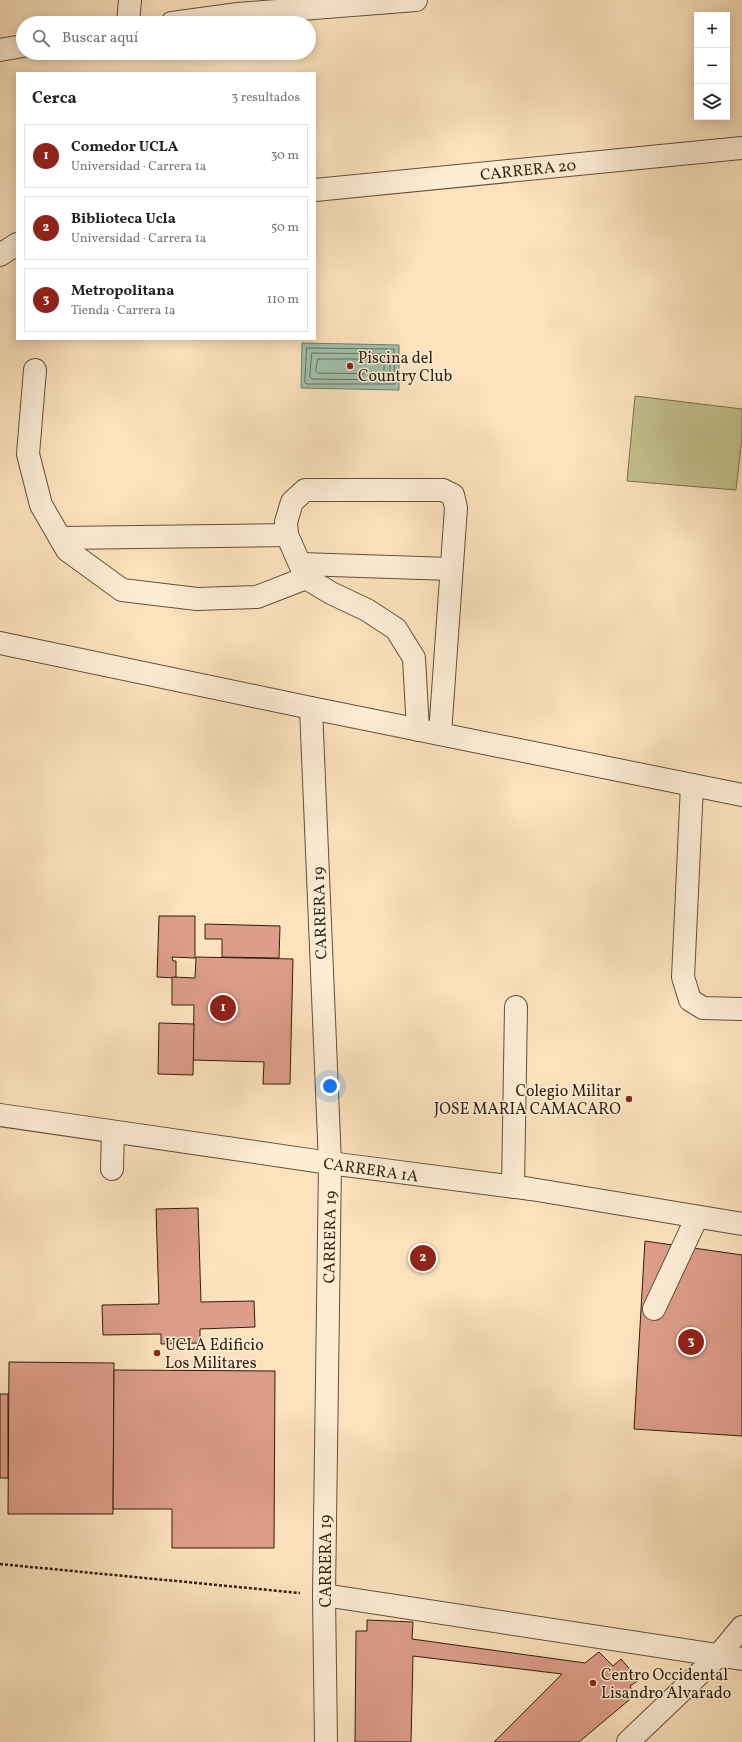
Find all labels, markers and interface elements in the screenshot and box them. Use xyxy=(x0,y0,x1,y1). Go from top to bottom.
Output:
map controls xyxy=(694,12,730,120)
button: + xyxy=(694,12,730,48)
search box xyxy=(16,16,316,60)
icon: search xyxy=(30,27,52,49)
text: Buscar aquí xyxy=(62,28,138,49)
button: − xyxy=(694,48,730,84)
button: layers xyxy=(694,84,730,120)
text: Cerca xyxy=(32,87,77,110)
text: 3 resultados xyxy=(231,89,300,107)
text: Comedor UCLA xyxy=(71,137,178,158)
text: 1 xyxy=(43,147,49,165)
text: 30 m xyxy=(271,147,299,165)
street label: CARRERA 20 xyxy=(479,155,577,187)
text: Universidad · Carrera 1a xyxy=(71,158,206,176)
text: Biblioteca Ucla xyxy=(71,209,176,230)
text: 2 xyxy=(43,219,49,237)
text: 50 m xyxy=(271,219,299,237)
text: Universidad · Carrera 1a xyxy=(71,230,206,248)
text: Metropolitana xyxy=(71,281,174,302)
text: 3 xyxy=(43,291,49,309)
text: 110 m xyxy=(267,291,299,309)
text: Tienda · Carrera 1a xyxy=(71,302,175,320)
place label: Piscina del Country Club xyxy=(358,348,452,388)
marker: Piscina del Country Club xyxy=(345,361,355,371)
street label: CARRERA 19 xyxy=(308,866,334,960)
pin: 1 xyxy=(210,993,236,1023)
your location xyxy=(320,1076,340,1096)
place label: Colegio Militar JOSE MARIA CAMACARO xyxy=(434,1081,621,1121)
marker: Colegio Militar JOSE MARIA CAMACARO xyxy=(624,1094,634,1104)
street label: CARRERA 1A xyxy=(322,1153,420,1189)
street label: CARRERA 19 xyxy=(319,1190,343,1284)
pin: 2 xyxy=(410,1243,436,1273)
pin: 3 xyxy=(678,1327,704,1357)
place label: UCLA Edificio Los Militares xyxy=(165,1335,264,1375)
marker: UCLA Edificio Los Militares xyxy=(152,1348,162,1358)
street label: CARRERA 19 xyxy=(316,1515,338,1607)
place label: Centro Occidental Lisandro Alvarado xyxy=(601,1665,731,1705)
marker: Centro Occidental Lisandro Alvarado xyxy=(588,1678,598,1688)

